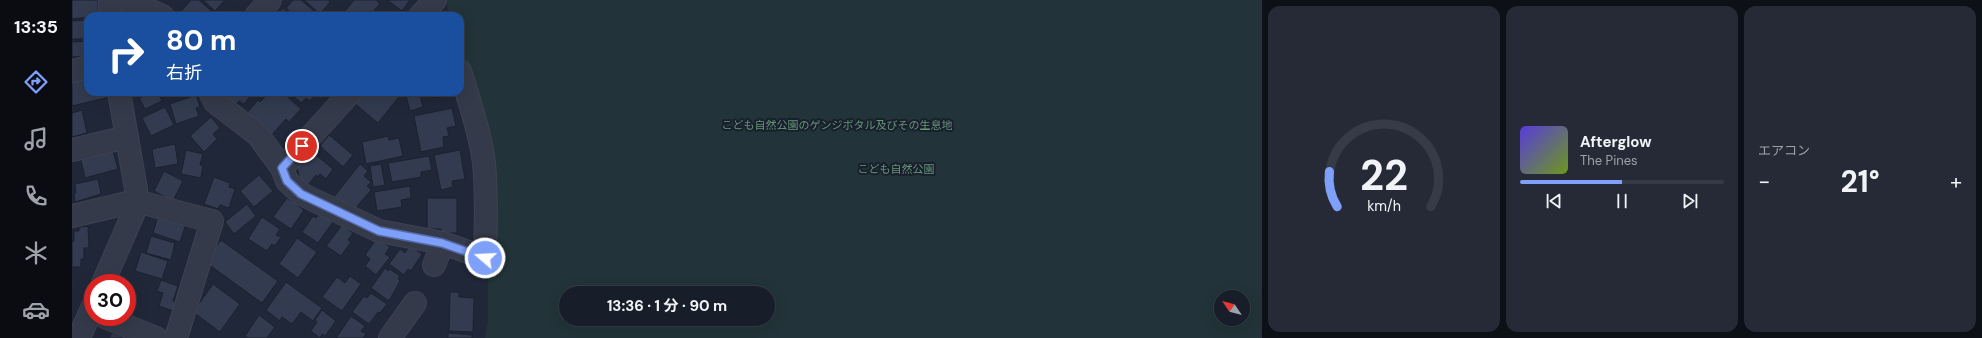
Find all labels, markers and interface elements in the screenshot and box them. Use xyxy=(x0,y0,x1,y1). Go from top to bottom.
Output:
text: 13:35 xyxy=(14,15,58,39)
text: 80 m xyxy=(166,22,236,59)
icon: right xyxy=(100,28,152,80)
text: 右折 xyxy=(166,61,202,85)
icon: directions xyxy=(22,68,50,96)
park label: こども自然公園のゲンジボタル及びその生息地 xyxy=(722,118,953,132)
icon: music xyxy=(22,125,50,153)
pin xyxy=(285,129,319,163)
text: Afterglow xyxy=(1580,132,1652,152)
icon: arrive xyxy=(291,135,313,157)
text: エアコン xyxy=(1758,142,1810,159)
text: 22 xyxy=(1360,149,1408,203)
text: The Pines xyxy=(1580,152,1638,169)
park label: こども自然公園 xyxy=(858,162,935,176)
text: 21° xyxy=(1840,162,1880,201)
text: − xyxy=(1758,167,1770,196)
text: + xyxy=(1950,167,1962,196)
icon: phone xyxy=(22,182,50,210)
icon: previous xyxy=(1543,190,1565,212)
icon: pause xyxy=(1611,190,1633,212)
icon: next xyxy=(1679,190,1701,212)
text: km/h xyxy=(1367,197,1401,215)
position arrow xyxy=(464,237,506,279)
icon: climate xyxy=(22,239,50,267)
speed limit sign: 30 xyxy=(84,274,136,326)
north arrow xyxy=(1214,290,1250,326)
map controls xyxy=(1214,290,1250,326)
icon: car xyxy=(22,296,50,324)
text: 13:36 · 1 分 · 90 m xyxy=(607,296,727,316)

